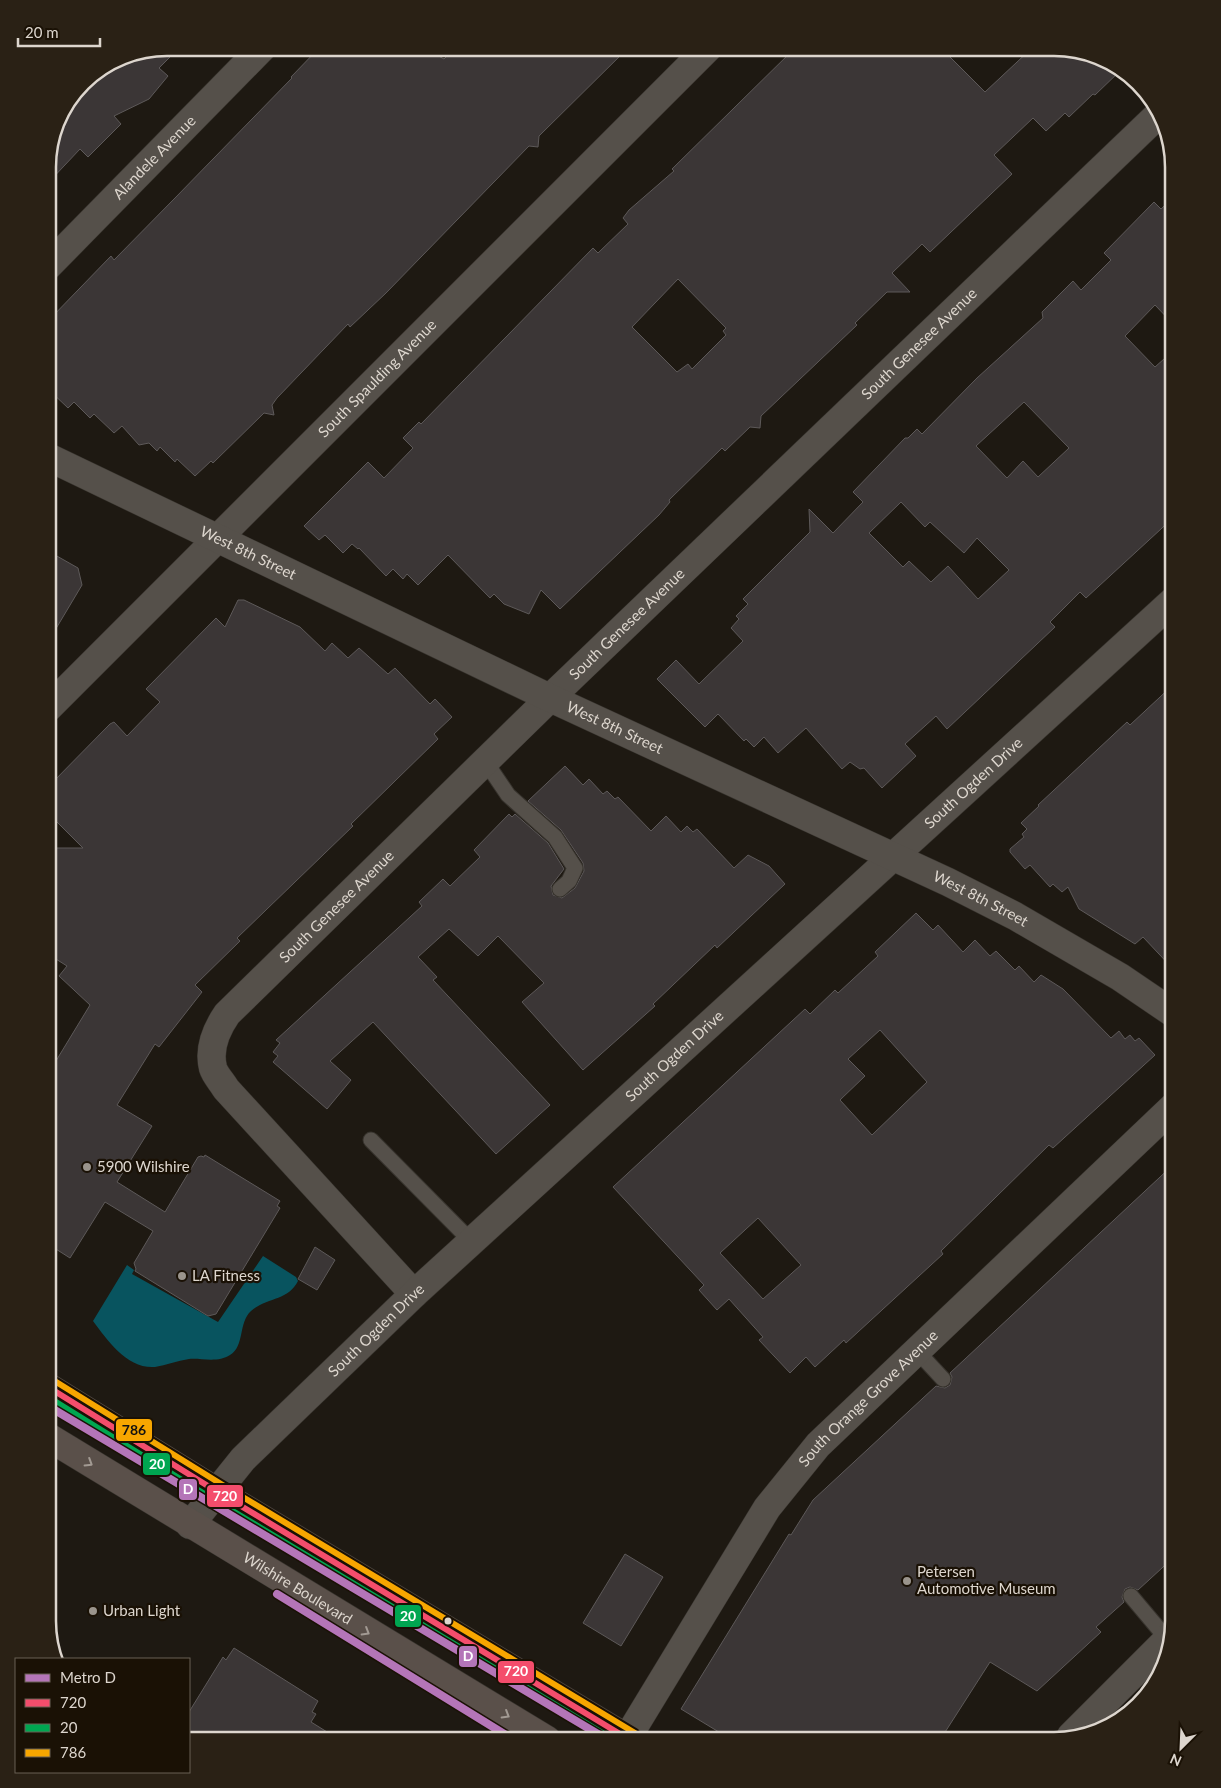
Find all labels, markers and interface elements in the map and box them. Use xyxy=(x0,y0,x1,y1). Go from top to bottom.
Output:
scale bar xyxy=(18,15,100,47)
text: 20 m xyxy=(25,23,59,41)
street label: Alandele Avenue xyxy=(109,111,199,203)
street label: South Genesee Avenue xyxy=(857,284,980,403)
street label: South Spaulding Avenue xyxy=(314,315,440,441)
street label: West 8th Street xyxy=(198,522,300,583)
street label: South Genesee Avenue xyxy=(565,564,688,683)
street label: West 8th Street xyxy=(564,697,667,757)
street label: South Ogden Drive xyxy=(920,733,1026,832)
street label: South Genesee Avenue xyxy=(275,846,397,966)
street label: West 8th Street xyxy=(931,866,1032,930)
street label: South Ogden Drive xyxy=(621,1006,727,1105)
place label: 5900 Wilshire xyxy=(97,1157,190,1175)
marker: 5900 Wilshire xyxy=(81,1161,93,1173)
place label: LA Fitness xyxy=(192,1266,260,1284)
marker: LA Fitness xyxy=(176,1270,188,1282)
street label: South Ogden Drive xyxy=(324,1279,428,1380)
street label: South Orange Grove Avenue xyxy=(794,1326,941,1470)
line badge: 786 xyxy=(115,1418,153,1442)
text: 786 xyxy=(122,1421,146,1438)
line badge: 20 xyxy=(142,1452,171,1476)
text: 20 xyxy=(149,1455,165,1472)
one-way arrow xyxy=(84,1456,93,1466)
line badge: D xyxy=(178,1478,198,1501)
text: D xyxy=(183,1480,194,1497)
line badge: 720 xyxy=(206,1484,244,1508)
text: 720 xyxy=(213,1487,237,1504)
street label: Wilshire Boulevard xyxy=(240,1548,356,1628)
place label: Petersen Automotive Museum xyxy=(917,1562,1056,1597)
marker: Petersen Automotive Museum xyxy=(901,1575,913,1587)
place label: Urban Light xyxy=(103,1601,181,1619)
line badge: 20 xyxy=(394,1604,422,1628)
marker: Urban Light xyxy=(87,1605,99,1617)
text: 20 xyxy=(400,1607,416,1624)
unlabelled marker xyxy=(443,1616,453,1626)
one-way arrow xyxy=(361,1625,370,1635)
line badge: D xyxy=(458,1645,478,1668)
text: D xyxy=(463,1647,474,1664)
legend xyxy=(15,1658,190,1773)
line badge: 720 xyxy=(497,1660,535,1684)
text: 720 xyxy=(504,1662,528,1679)
text: Metro D xyxy=(60,1668,116,1686)
text: 720 xyxy=(60,1693,86,1711)
one-way arrow xyxy=(500,1709,509,1719)
text: 20 xyxy=(60,1718,78,1736)
north arrow xyxy=(1156,1723,1206,1773)
text: 786 xyxy=(60,1743,86,1761)
text: N xyxy=(1167,1750,1184,1770)

